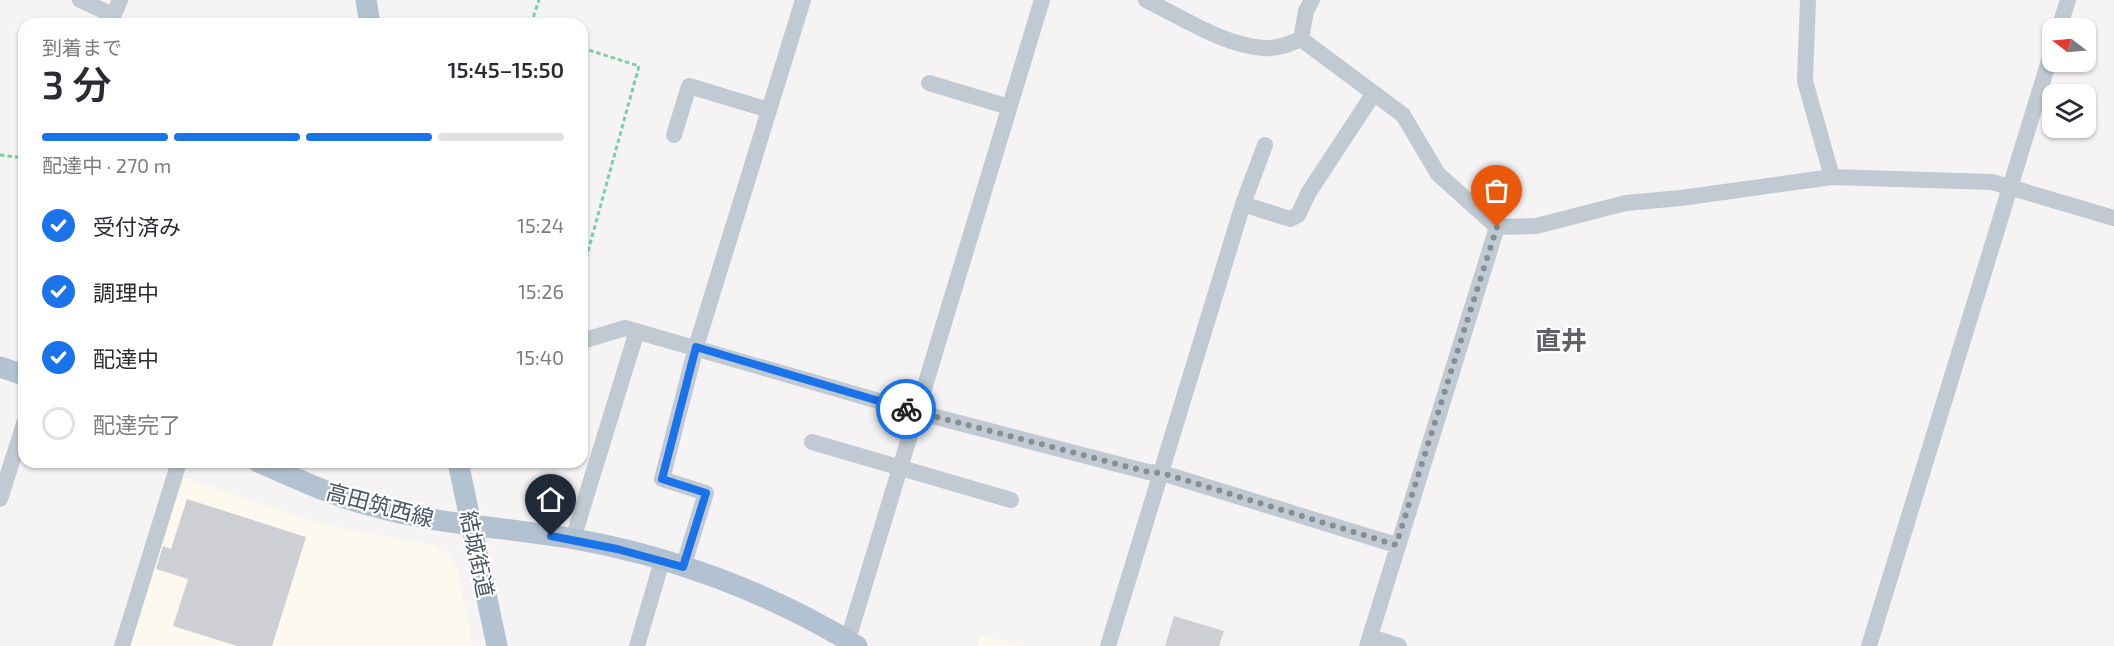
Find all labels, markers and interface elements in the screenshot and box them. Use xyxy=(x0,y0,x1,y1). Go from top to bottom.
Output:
north arrow xyxy=(2042,18,2096,72)
map controls xyxy=(2042,18,2096,138)
text: 到着まで xyxy=(42,35,122,59)
text: 15:45–15:50 xyxy=(447,56,564,82)
text: 3 分 xyxy=(42,60,111,107)
button: layers xyxy=(2042,84,2096,138)
text: 配達中 · 270 m xyxy=(42,153,171,177)
pin xyxy=(1471,165,1522,227)
icon: bag xyxy=(1480,174,1513,207)
icon: check xyxy=(42,209,75,242)
text: 受付済み xyxy=(93,213,181,239)
text: 15:24 xyxy=(517,213,564,237)
icon: check xyxy=(42,275,75,308)
text: 調理中 xyxy=(93,279,159,305)
text: 15:26 xyxy=(518,279,564,303)
district label: 直井 xyxy=(1535,324,1587,355)
icon: check xyxy=(42,341,75,374)
text: 配達中 xyxy=(93,345,159,371)
text: 15:40 xyxy=(516,345,564,369)
courier xyxy=(876,379,936,439)
icon: bike xyxy=(890,393,923,426)
text: 配達完了 xyxy=(93,411,181,437)
pin xyxy=(525,474,576,536)
street label: 高田筑西線 xyxy=(324,477,437,531)
icon: home xyxy=(534,483,567,516)
street label: 結城街道 xyxy=(456,508,500,600)

